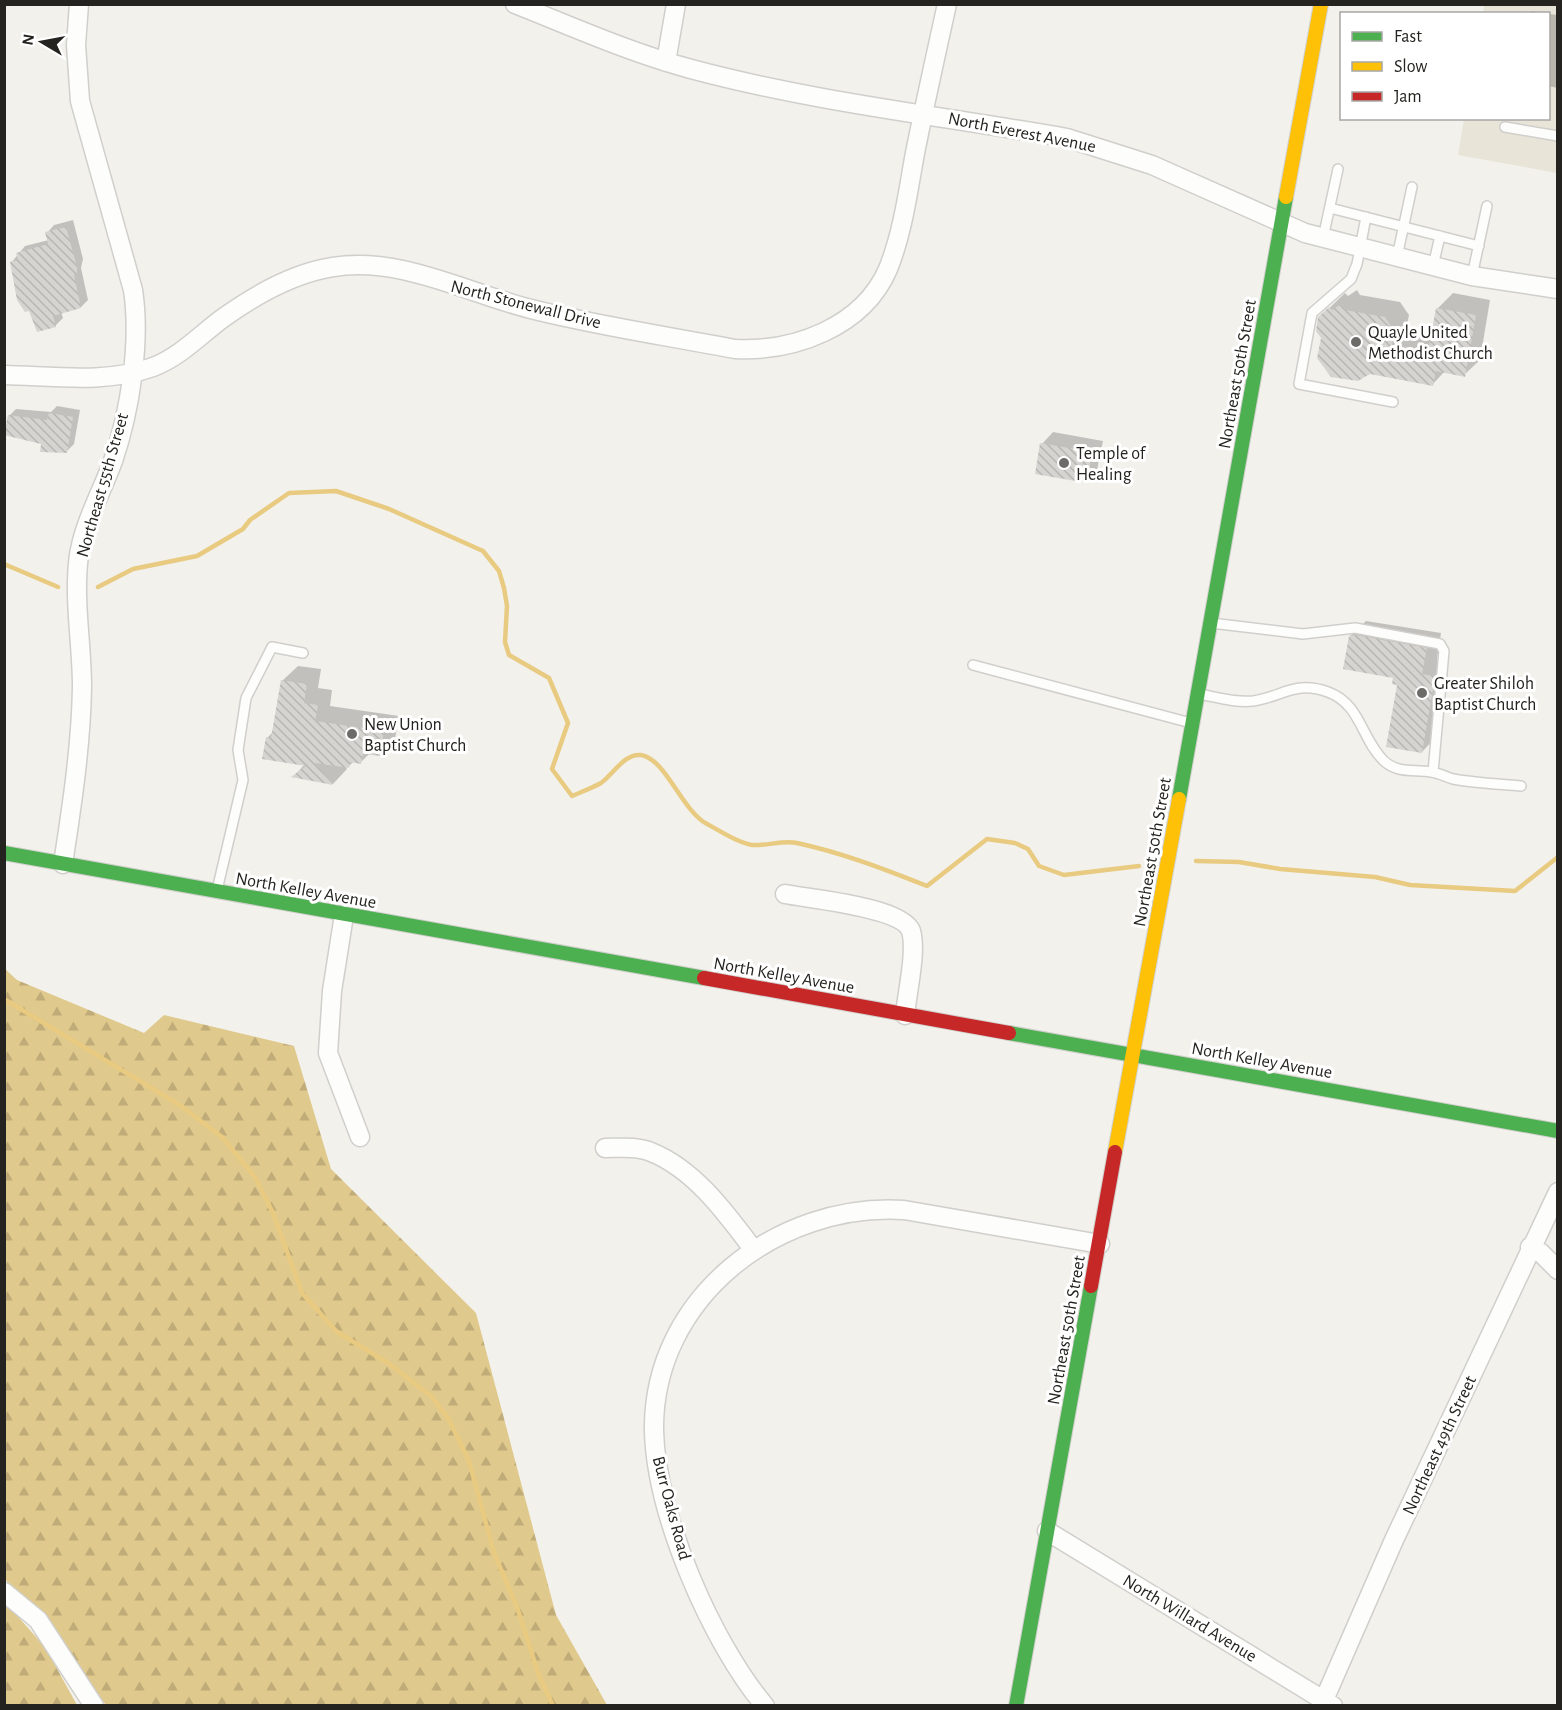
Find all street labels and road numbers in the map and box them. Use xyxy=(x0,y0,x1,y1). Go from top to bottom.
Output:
street label: North Everest Avenue xyxy=(946,110,1097,156)
street label: North Stonewall Drive xyxy=(449,278,603,332)
street label: Northeast 50th Street xyxy=(1216,298,1260,450)
street label: Northeast 55th Street xyxy=(74,411,132,559)
street label: Northeast 50th Street xyxy=(1131,776,1175,928)
street label: North Kelley Avenue xyxy=(234,870,378,912)
street label: North Kelley Avenue xyxy=(712,955,856,997)
street label: North Kelley Avenue xyxy=(1190,1040,1334,1082)
street label: Northeast 50th Street xyxy=(1045,1254,1089,1406)
street label: Northeast 49th Street xyxy=(1400,1373,1480,1518)
street label: Burr Oaks Road xyxy=(649,1454,694,1562)
street label: North Willard Avenue xyxy=(1119,1572,1259,1666)

